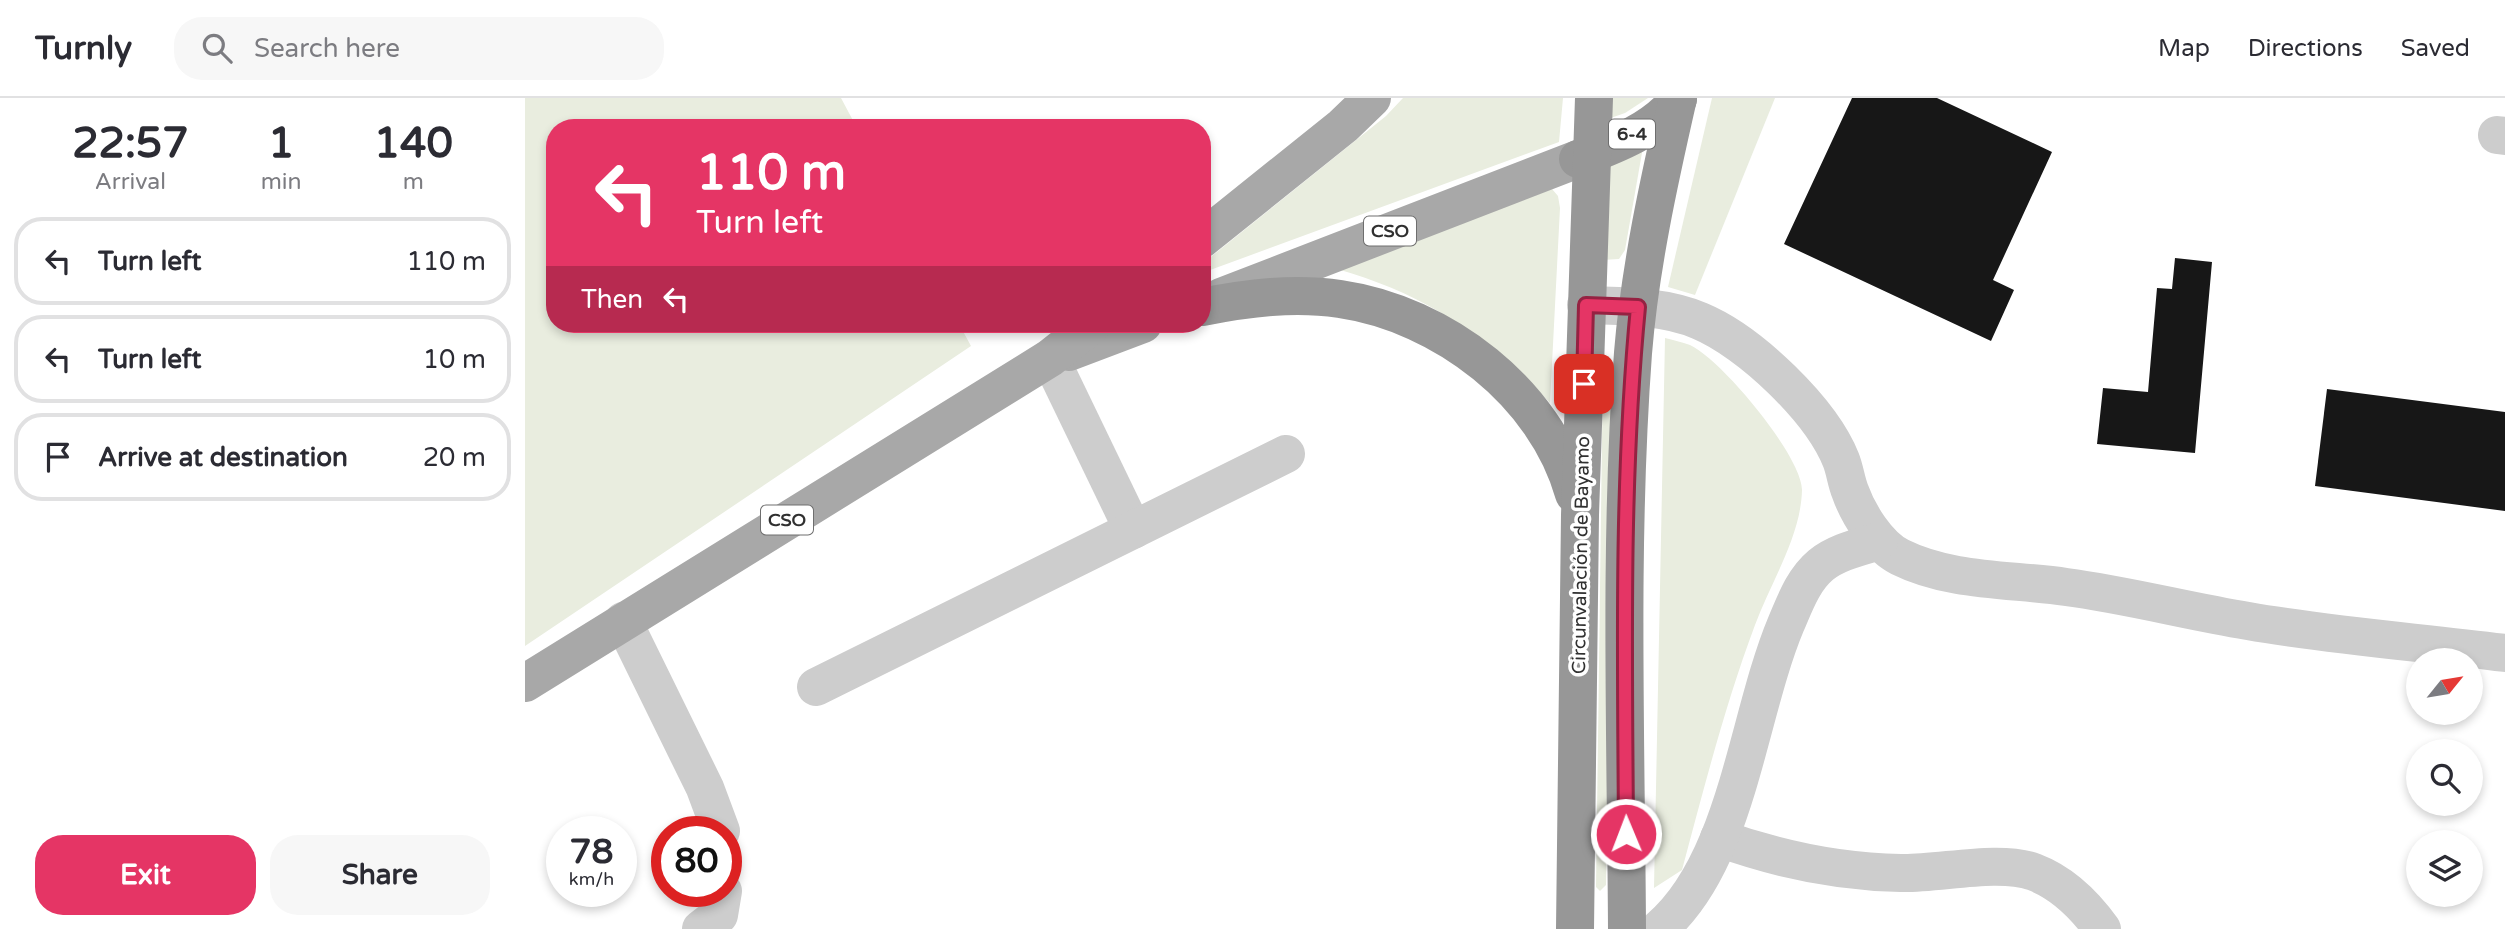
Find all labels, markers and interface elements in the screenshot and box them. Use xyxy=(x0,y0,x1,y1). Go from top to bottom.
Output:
search box xyxy=(174,17,664,80)
text: Turnly xyxy=(35,29,132,68)
icon: search xyxy=(198,29,236,67)
text: Search here xyxy=(254,33,400,64)
text: Map xyxy=(2158,34,2210,63)
text: Directions xyxy=(2248,34,2363,63)
text: Saved xyxy=(2401,34,2470,63)
text: 22:57 xyxy=(72,118,189,169)
text: 1 xyxy=(268,118,294,169)
text: 140 xyxy=(374,118,453,169)
road number: 6-4 xyxy=(1609,120,1655,149)
text: 110 m xyxy=(696,144,846,203)
icon: left xyxy=(581,147,672,238)
text: Arrival xyxy=(95,168,166,196)
text: min xyxy=(261,168,302,196)
text: m xyxy=(403,168,424,196)
text: Turn left xyxy=(696,204,823,242)
road number: CSO xyxy=(1364,216,1416,246)
icon: left xyxy=(39,242,77,280)
text: Turn left xyxy=(98,246,201,277)
text: 110 m xyxy=(406,246,486,277)
icon: left xyxy=(657,280,695,318)
text: Then xyxy=(581,284,643,315)
icon: left xyxy=(39,340,77,378)
text: Turn left xyxy=(98,344,201,375)
text: 10 m xyxy=(423,344,486,375)
pin xyxy=(1554,354,1614,414)
icon: arrive xyxy=(1565,365,1603,403)
street label: Circunvalación de Bayamo xyxy=(1568,436,1594,674)
icon: arrive xyxy=(39,438,77,476)
text: Arrive at destination xyxy=(98,442,348,473)
text: 20 m xyxy=(423,442,486,473)
road number: CSO xyxy=(761,506,813,534)
north arrow xyxy=(2406,648,2483,724)
map controls xyxy=(2406,648,2483,907)
button: search xyxy=(2406,739,2483,816)
position arrow xyxy=(1589,797,1663,871)
speed limit sign: 80 xyxy=(651,816,742,907)
button: layers xyxy=(2406,830,2483,907)
text: 78 xyxy=(570,831,613,873)
button: Exit xyxy=(35,835,256,915)
button: Share xyxy=(270,835,490,915)
text: km/h xyxy=(569,868,614,890)

